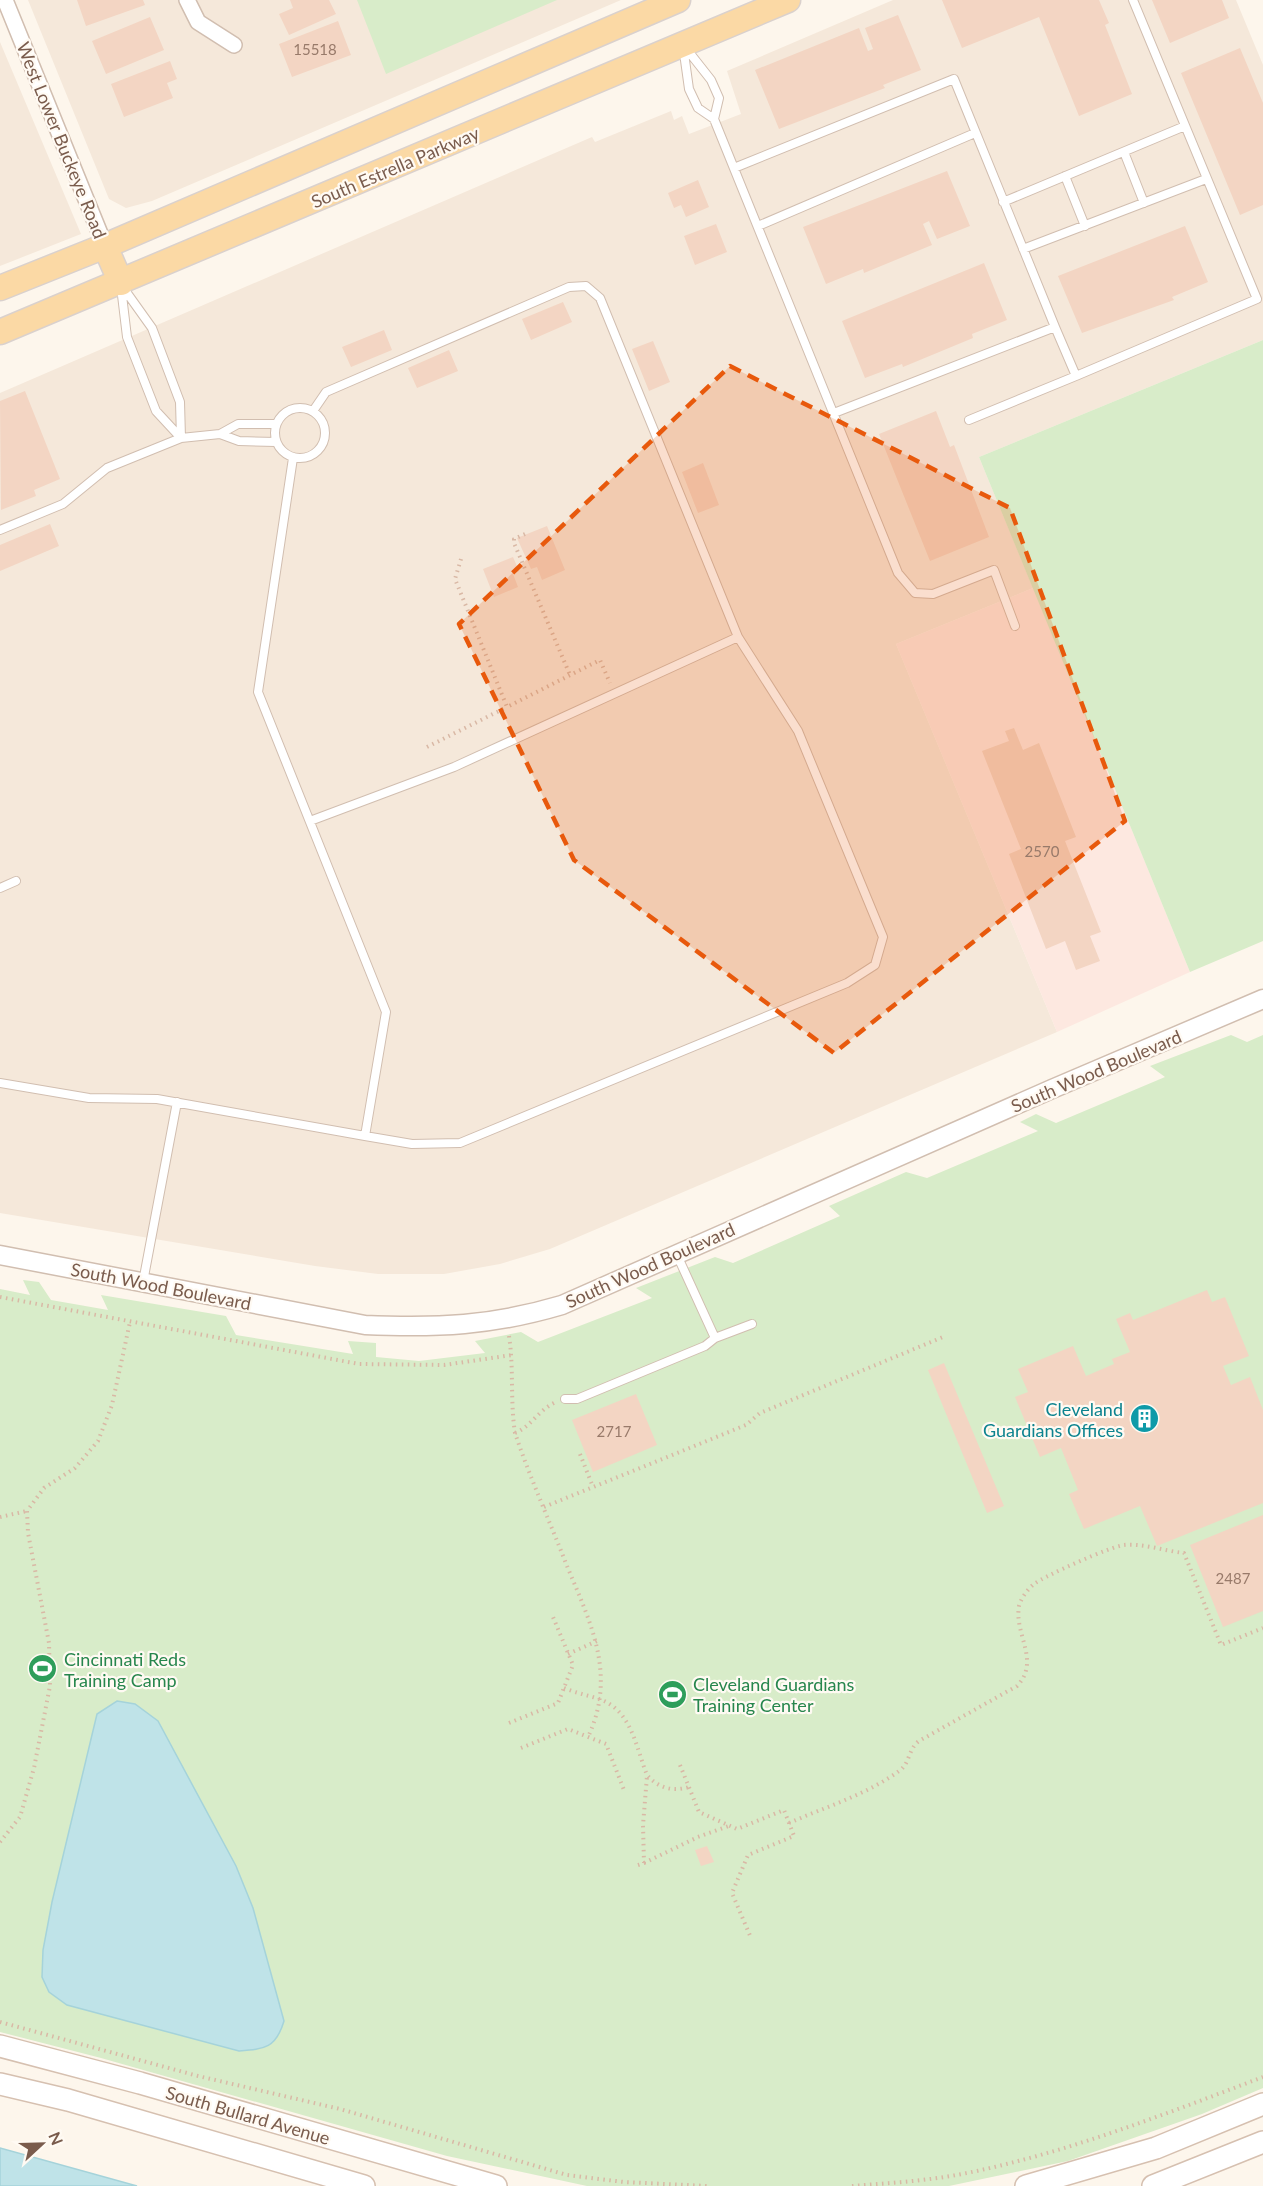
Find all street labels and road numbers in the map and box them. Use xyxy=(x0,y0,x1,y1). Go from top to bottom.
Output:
street label: West Lower Buckeye Road xyxy=(12,39,112,241)
street label: South Estrella Parkway xyxy=(308,121,483,212)
street label: South Wood Boulevard xyxy=(1007,1025,1185,1117)
street label: South Wood Boulevard xyxy=(562,1218,738,1312)
street label: South Wood Boulevard xyxy=(69,1258,253,1314)
street label: South Bullard Avenue xyxy=(163,2081,333,2149)

